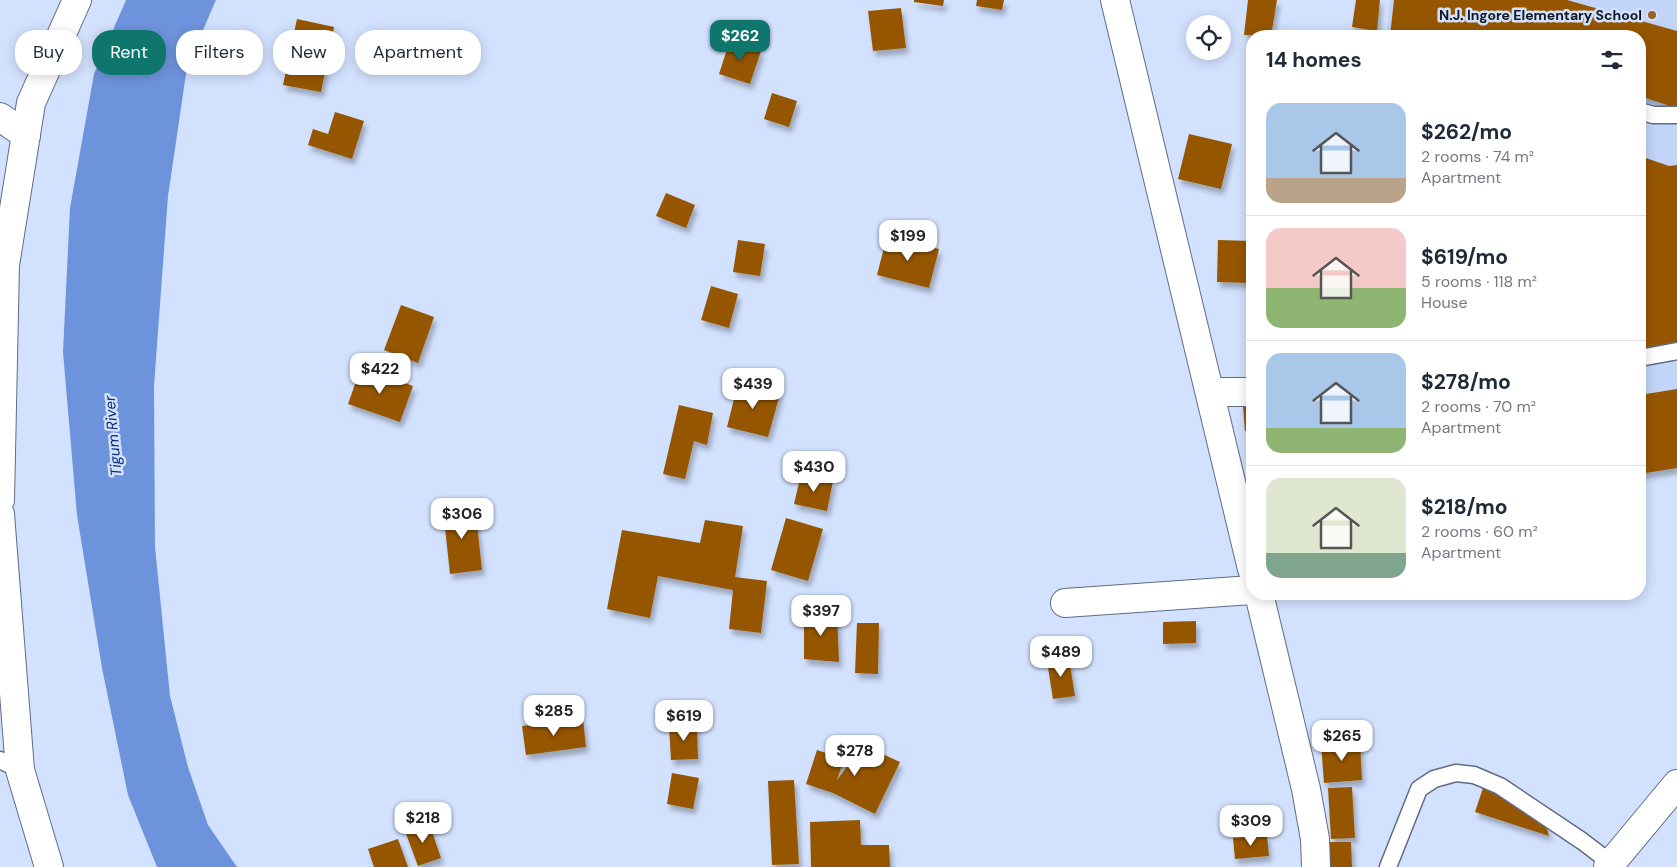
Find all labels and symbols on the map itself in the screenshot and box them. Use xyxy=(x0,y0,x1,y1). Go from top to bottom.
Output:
place label: N.J. Ingore Elementary School xyxy=(1439,6,1642,24)
marker: N.J. Ingore Elementary School xyxy=(1646,9,1658,21)
pin: $262 xyxy=(710,20,770,62)
pin: $199 xyxy=(878,220,938,262)
pin: $422 xyxy=(350,352,410,395)
pin: $439 xyxy=(723,368,783,410)
water label: Tigum River xyxy=(99,394,126,477)
pin: $430 xyxy=(784,450,844,493)
pin: $306 xyxy=(432,498,492,540)
pin: $397 xyxy=(791,594,851,637)
pin: $489 xyxy=(1031,636,1091,678)
pin: $285 xyxy=(524,694,584,737)
pin: $619 xyxy=(654,700,714,742)
pin: $265 xyxy=(1312,720,1372,762)
pin: $278 xyxy=(825,734,885,777)
pin: $218 xyxy=(393,802,453,844)
pin: $309 xyxy=(1221,804,1281,847)

